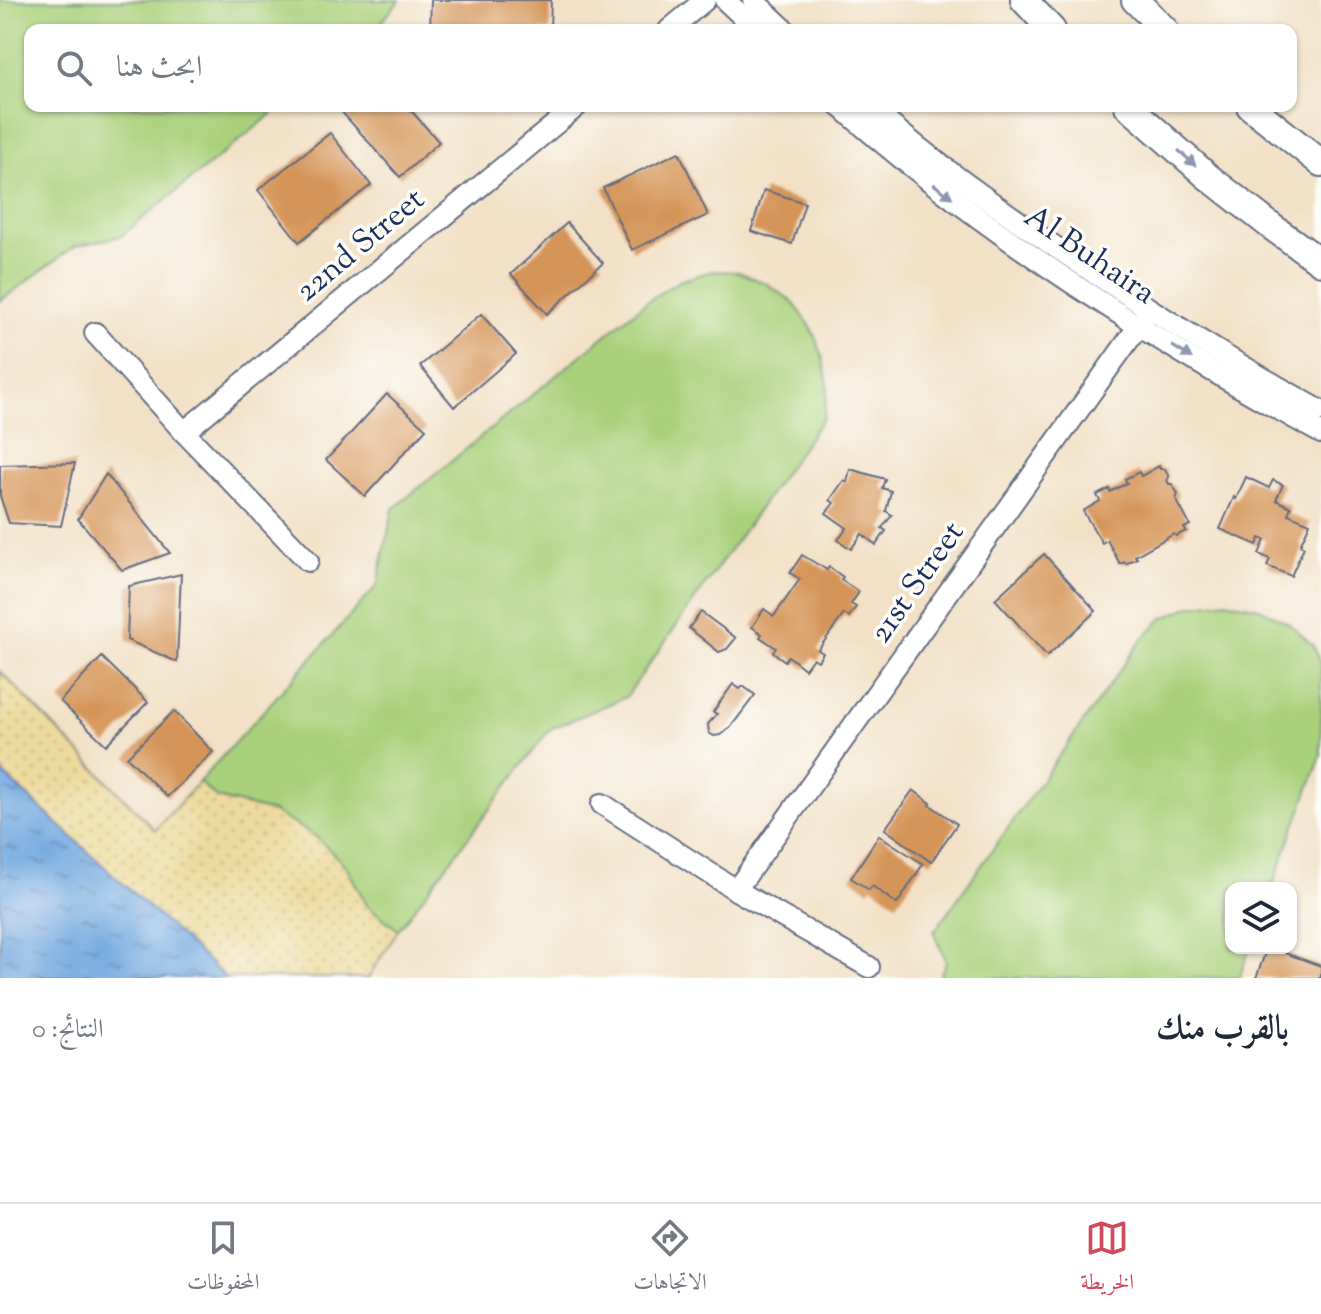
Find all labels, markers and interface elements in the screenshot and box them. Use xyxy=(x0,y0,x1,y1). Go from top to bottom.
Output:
search box xyxy=(24,24,1297,112)
icon: search xyxy=(52,46,96,90)
text: ابحث هنا xyxy=(116,47,202,90)
one-way arrow xyxy=(1177,148,1196,166)
street label: 22nd Street xyxy=(286,178,436,314)
one-way arrow xyxy=(933,183,953,199)
street label: Al Buhaira xyxy=(1014,195,1164,317)
one-way arrow xyxy=(1171,345,1193,359)
street label: 21st Street xyxy=(859,513,977,653)
map controls xyxy=(1225,882,1297,954)
button: layers xyxy=(1225,882,1297,954)
text: بالقرب منك xyxy=(1156,1005,1289,1054)
text: النتائج: 0 xyxy=(32,1012,104,1049)
tab: المحفوظات xyxy=(187,1216,259,1303)
tab: الاتجاهات xyxy=(633,1216,707,1303)
tab: الخريطة xyxy=(1081,1216,1134,1303)

